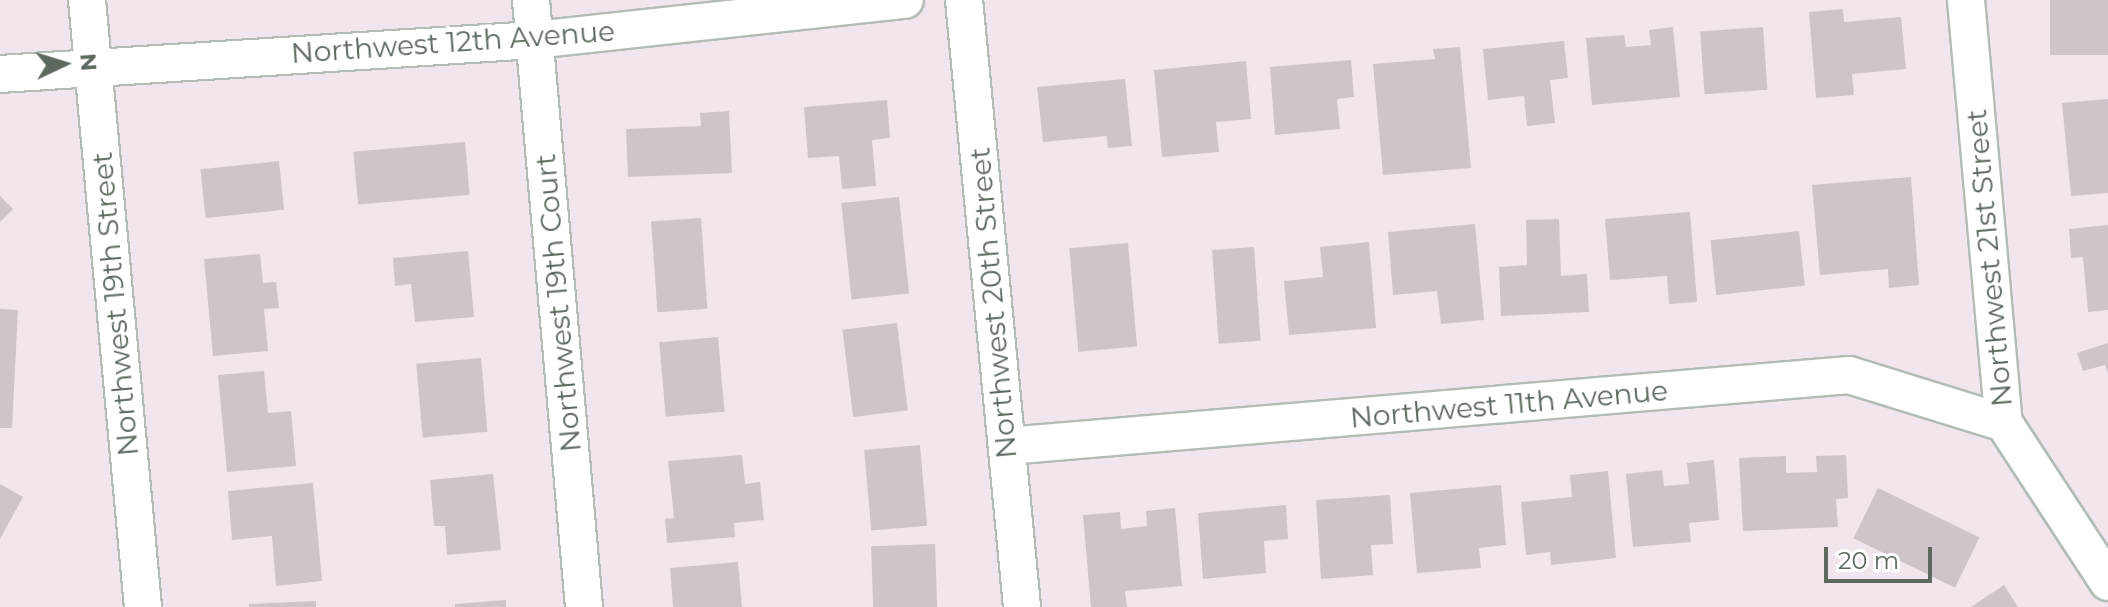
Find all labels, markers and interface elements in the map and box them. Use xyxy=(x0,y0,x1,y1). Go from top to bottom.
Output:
street label: Northwest 12th Avenue xyxy=(290,14,616,70)
north arrow xyxy=(24,24,104,104)
text: N xyxy=(74,52,103,72)
street label: Northwest 21st Street xyxy=(1959,108,2019,408)
street label: Northwest 20th Street xyxy=(963,146,1023,460)
street label: Northwest 19th Street xyxy=(85,151,145,457)
street label: Northwest 19th Court xyxy=(528,153,588,453)
street label: Northwest 11th Avenue xyxy=(1349,373,1669,435)
scale bar xyxy=(1828,531,1936,581)
text: 20 m xyxy=(1838,546,1899,575)

